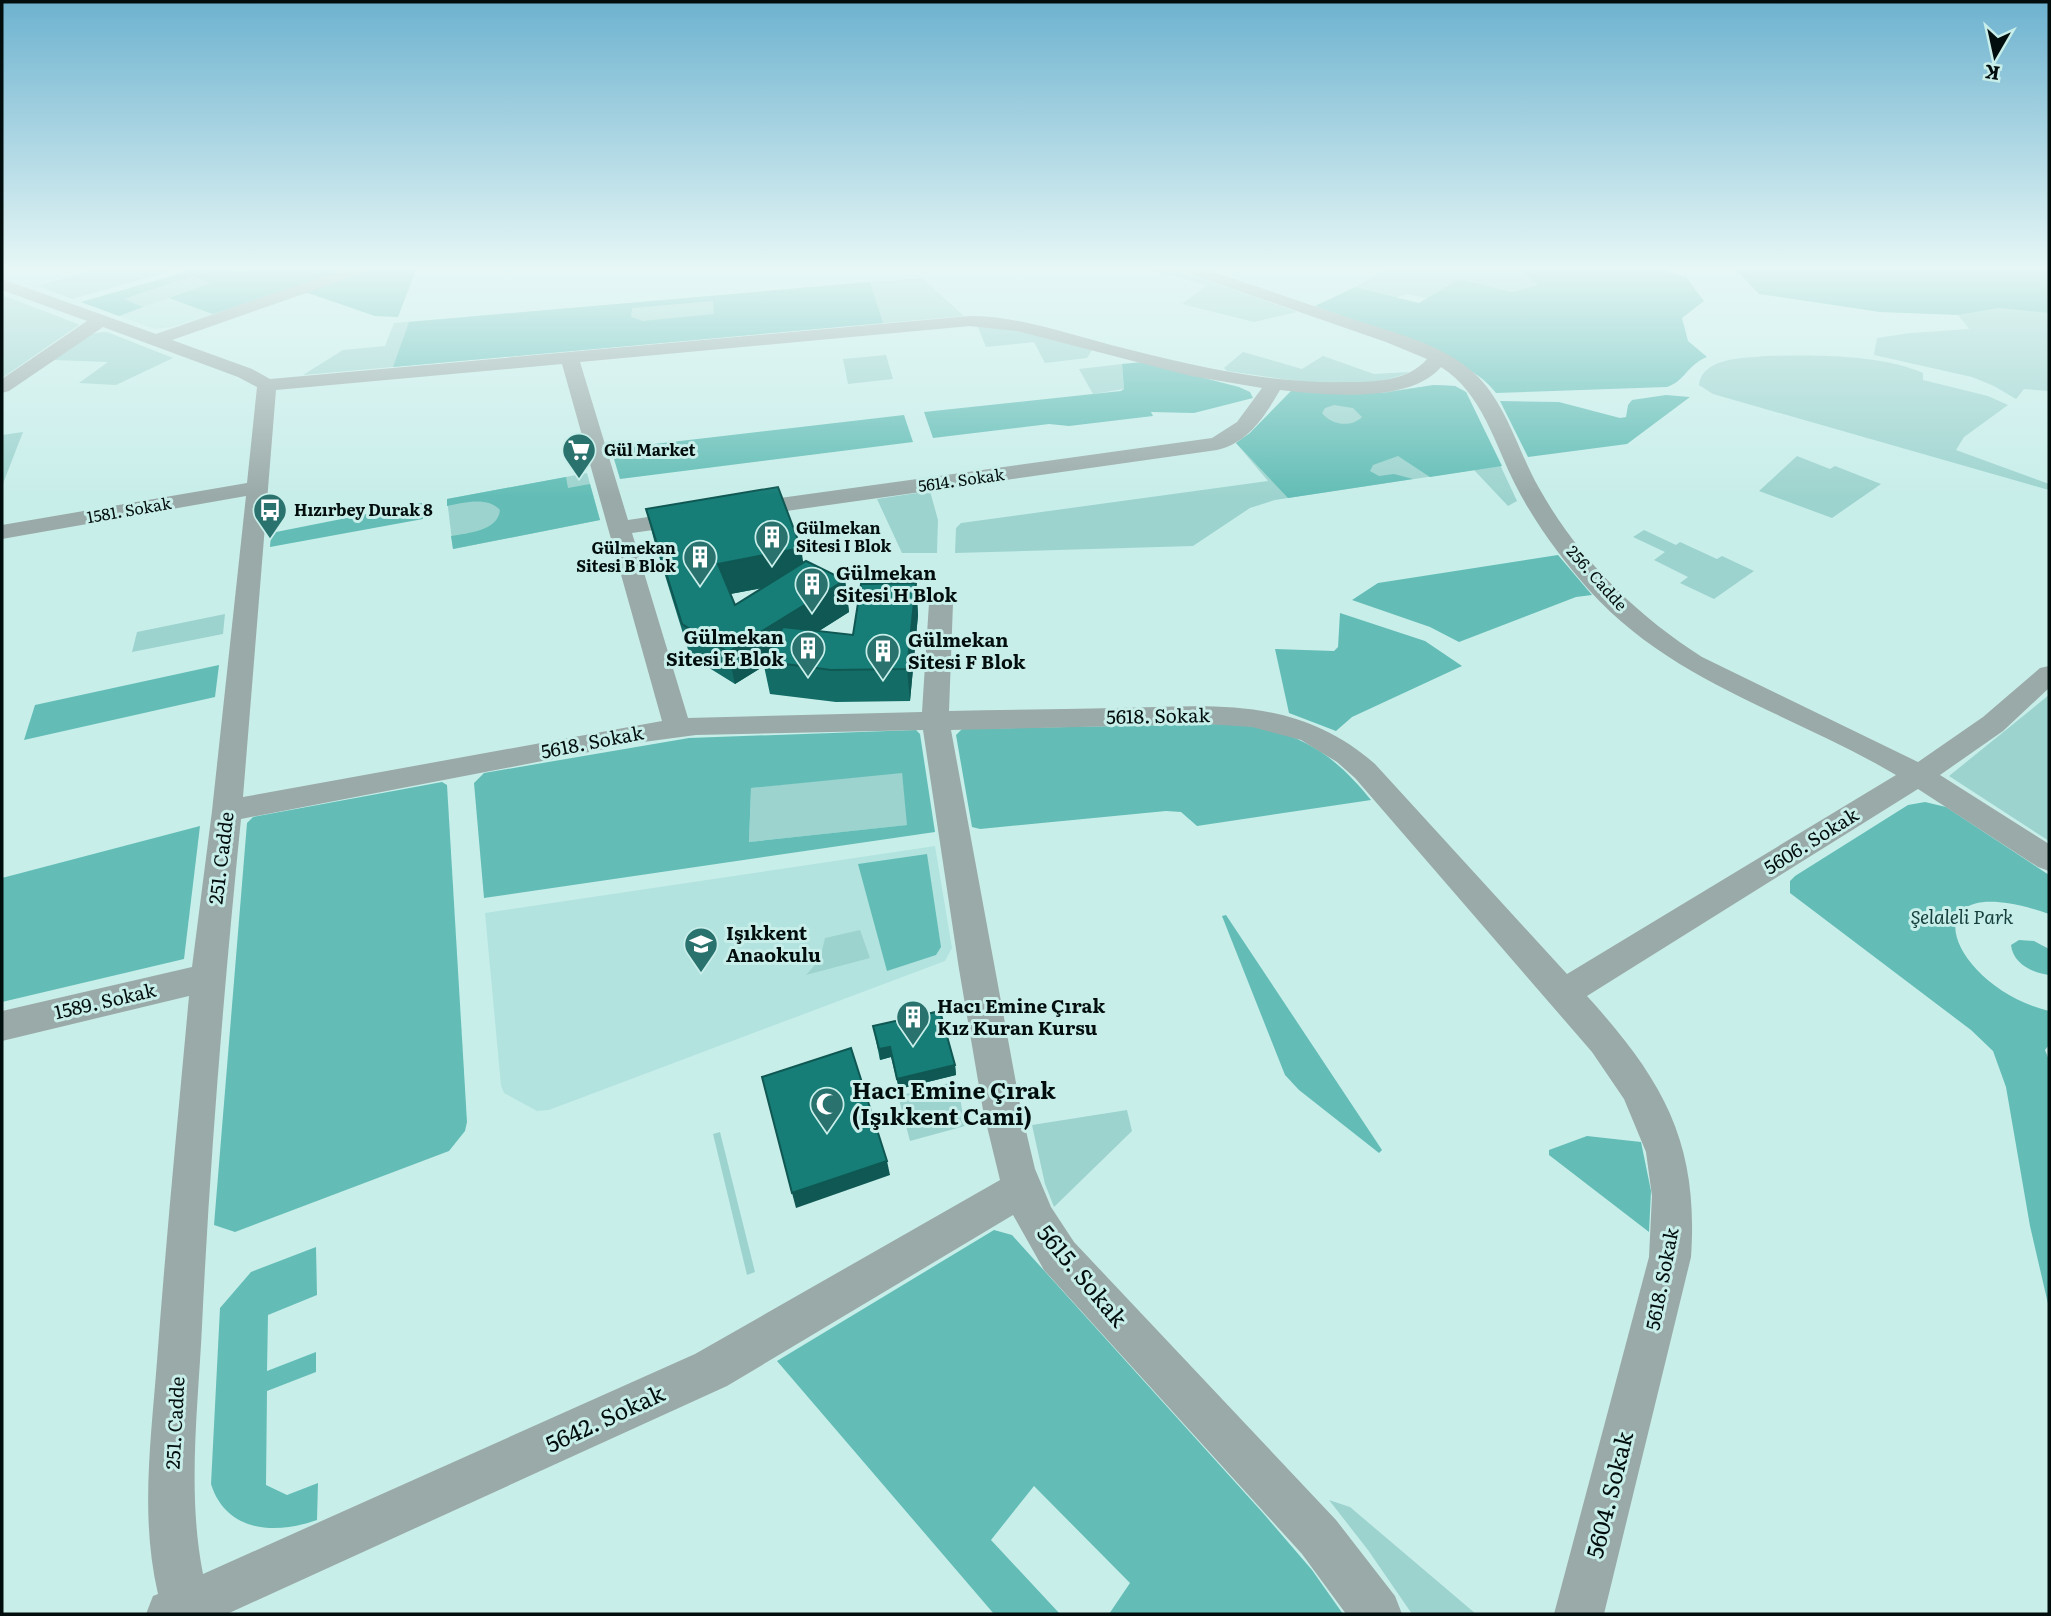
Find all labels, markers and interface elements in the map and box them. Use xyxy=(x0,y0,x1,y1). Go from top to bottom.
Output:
north arrow xyxy=(1960,21,2030,91)
text: K xyxy=(1983,59,2002,89)
supermarket icon: Gül Market xyxy=(560,431,598,480)
place label: Gül Market xyxy=(604,437,696,461)
street label: 5614. Sokak xyxy=(916,461,1006,497)
street label: 1581. Sokak xyxy=(85,490,173,528)
bus stop icon: Hızırbey Durak 8 xyxy=(251,491,289,540)
place label: Hızırbey Durak 8 xyxy=(294,497,433,521)
place label: Gülmekan Sitesi I Blok xyxy=(796,515,892,557)
building icon: Gülmekan Sitesi I Blok xyxy=(753,518,791,567)
place label: Gülmekan Sitesi B Blok xyxy=(576,535,676,577)
building icon: Gülmekan Sitesi B Blok xyxy=(681,538,719,587)
street label: 256. Cadde xyxy=(1562,539,1634,615)
place label: Gülmekan Sitesi H Blok xyxy=(836,558,958,608)
building icon: Gülmekan Sitesi H Blok xyxy=(793,565,831,614)
place label: Gülmekan Sitesi E Blok xyxy=(666,622,784,672)
place label: Gülmekan Sitesi F Blok xyxy=(908,625,1026,675)
building icon: Gülmekan Sitesi E Blok xyxy=(789,629,827,678)
building icon: Gülmekan Sitesi F Blok xyxy=(864,632,902,681)
street label: 5618. Sokak xyxy=(1106,700,1211,730)
street label: 5618. Sokak xyxy=(538,717,646,765)
street label: 5606. Sokak xyxy=(1758,800,1864,880)
street label: 251. Cadde xyxy=(200,810,240,906)
park label: Şelaleli Park xyxy=(1911,902,2014,930)
place label: Işıkkent Anaokulu xyxy=(726,918,821,968)
school or university icon: Işıkkent Anaokulu xyxy=(682,925,720,974)
street label: 1589. Sokak xyxy=(51,975,159,1025)
place label: Hacı Emine Çırak Kız Kuran Kursu xyxy=(937,991,1106,1041)
building icon: Hacı Emine Çırak Kız Kuran Kursu xyxy=(894,998,932,1047)
place label: Hacı Emine Çırak (Işıkkent Cami) xyxy=(852,1072,1056,1132)
mosque icon: Hacı Emine Çırak (Işıkkent Cami) xyxy=(808,1085,846,1134)
street label: 5615. Sokak xyxy=(1030,1216,1137,1334)
street label: 5618. Sokak xyxy=(1637,1225,1685,1332)
street label: 5642. Sokak xyxy=(539,1374,670,1460)
street label: 251. Cadde xyxy=(158,1376,190,1470)
street label: 5604. Sokak xyxy=(1576,1427,1640,1561)

